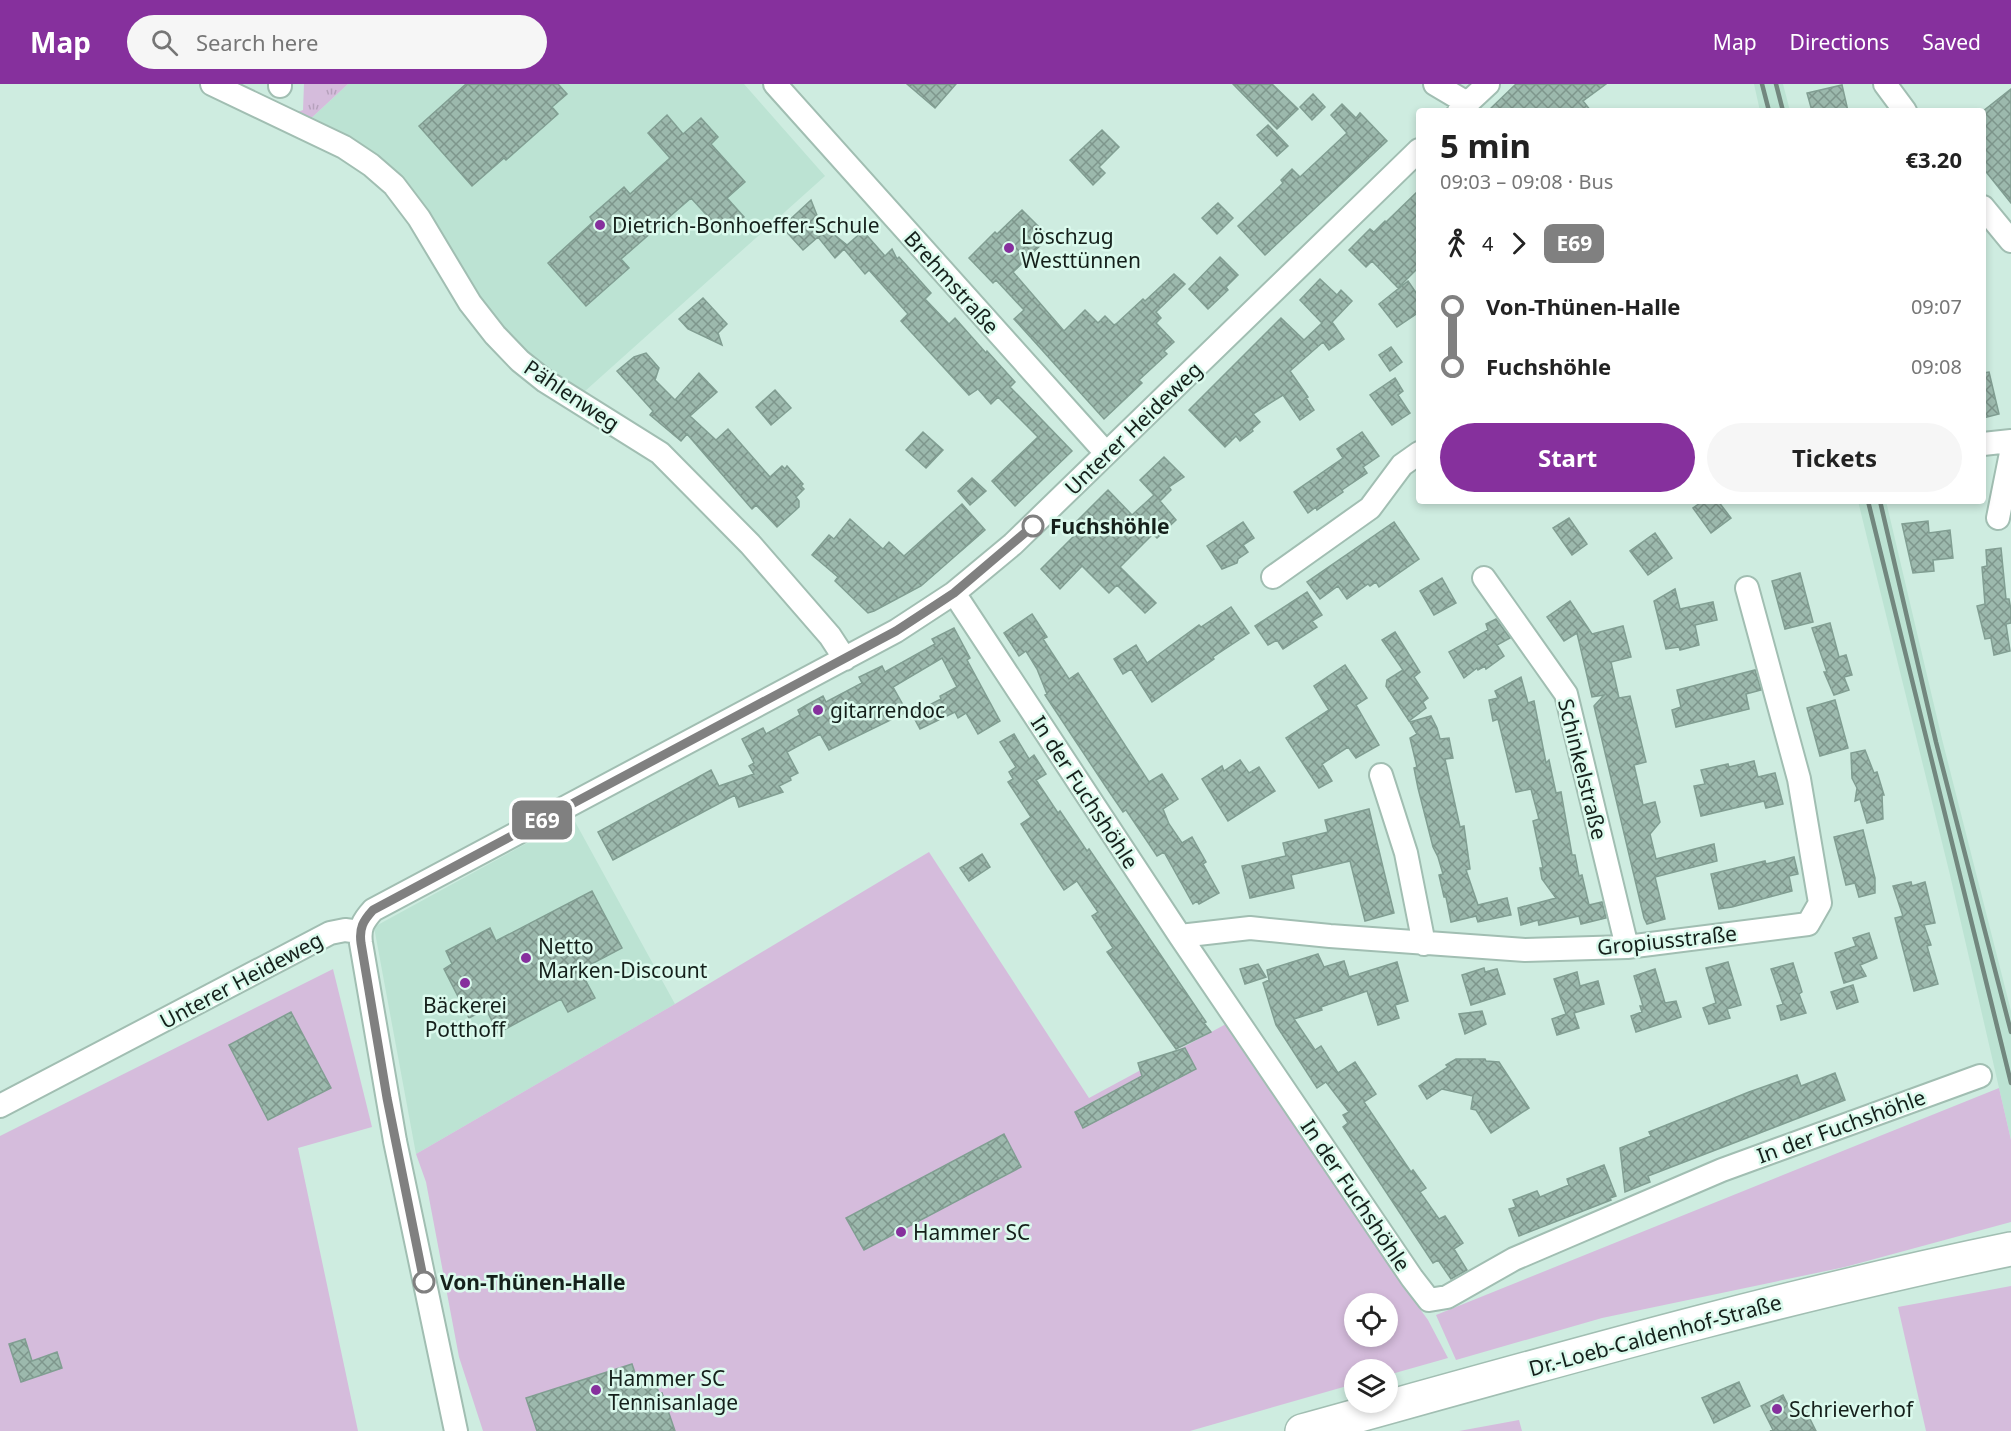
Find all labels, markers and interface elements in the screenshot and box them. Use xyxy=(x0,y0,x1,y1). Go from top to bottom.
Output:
search box xyxy=(127,15,547,69)
text: Map xyxy=(30,23,91,61)
icon: search xyxy=(148,26,181,59)
text: Search here xyxy=(196,27,318,57)
text: Map xyxy=(1713,28,1757,56)
text: Directions xyxy=(1790,28,1889,56)
text: Saved xyxy=(1922,28,1981,56)
text: 5 min xyxy=(1440,123,1531,168)
text: €3.20 xyxy=(1905,144,1962,174)
text: 09:03 – 09:08 · Bus xyxy=(1440,168,1613,195)
place label: Dietrich-Bonhoeffer-Schule xyxy=(612,211,880,239)
marker: Dietrich-Bonhoeffer-Schule xyxy=(593,218,607,232)
place label: Löschzug Westtünnen xyxy=(1021,222,1141,274)
street label: Brehmstraße xyxy=(898,225,1006,339)
icon: walk xyxy=(1440,227,1473,260)
icon: forward xyxy=(1502,227,1535,260)
text: E69 xyxy=(1556,229,1592,257)
text: 4 xyxy=(1482,230,1493,257)
marker: Löschzug Westtünnen xyxy=(1002,241,1016,255)
text: Von-Thünen-Halle xyxy=(1486,291,1680,321)
text: 09:07 xyxy=(1911,293,1962,320)
text: Fuchshöhle xyxy=(1486,351,1611,381)
street label: Pählenweg xyxy=(519,353,625,437)
text: 09:08 xyxy=(1911,353,1962,380)
street label: Unterer Heideweg xyxy=(1058,355,1208,501)
button: Start xyxy=(1440,423,1695,492)
button: Tickets xyxy=(1707,423,1962,492)
place label: Fuchshöhle xyxy=(1050,512,1169,540)
marker: Fuchshöhle xyxy=(1022,515,1044,537)
place label: gitarrendoc xyxy=(830,696,945,724)
street label: Schinkelstraße xyxy=(1552,696,1614,842)
marker: gitarrendoc xyxy=(811,703,825,717)
street label: In der Fuchshöhle xyxy=(1025,710,1145,874)
line badge: E69 xyxy=(508,800,576,840)
text: E69 xyxy=(524,806,560,834)
street label: Gropiusstraße xyxy=(1596,919,1738,961)
street label: Unterer Heideweg xyxy=(155,925,327,1035)
place label: Netto Marken-Discount xyxy=(538,932,708,984)
marker: Netto Marken-Discount xyxy=(519,951,533,965)
marker: Bäckerei Potthoff xyxy=(458,976,472,990)
place label: Bäckerei Potthoff xyxy=(423,991,507,1043)
street label: In der Fuchshöhle xyxy=(1753,1083,1929,1169)
street label: In der Fuchshöhle xyxy=(1295,1114,1417,1276)
place label: Hammer SC xyxy=(913,1218,1030,1246)
marker: Hammer SC xyxy=(894,1225,908,1239)
place label: Von-Thünen-Halle xyxy=(440,1268,626,1296)
marker: Von-Thünen-Halle xyxy=(413,1271,435,1293)
street label: Dr.-Loeb-Caldenhof-Straße xyxy=(1526,1288,1784,1382)
map controls xyxy=(1344,1293,1398,1413)
button: locate xyxy=(1344,1293,1398,1347)
button: layers xyxy=(1344,1359,1398,1413)
place label: Hammer SC Tennisanlage xyxy=(608,1364,738,1416)
marker: Hammer SC Tennisanlage xyxy=(589,1383,603,1397)
place label: Schrieverhof xyxy=(1789,1395,1915,1423)
marker: Schrieverhof xyxy=(1770,1402,1784,1416)

